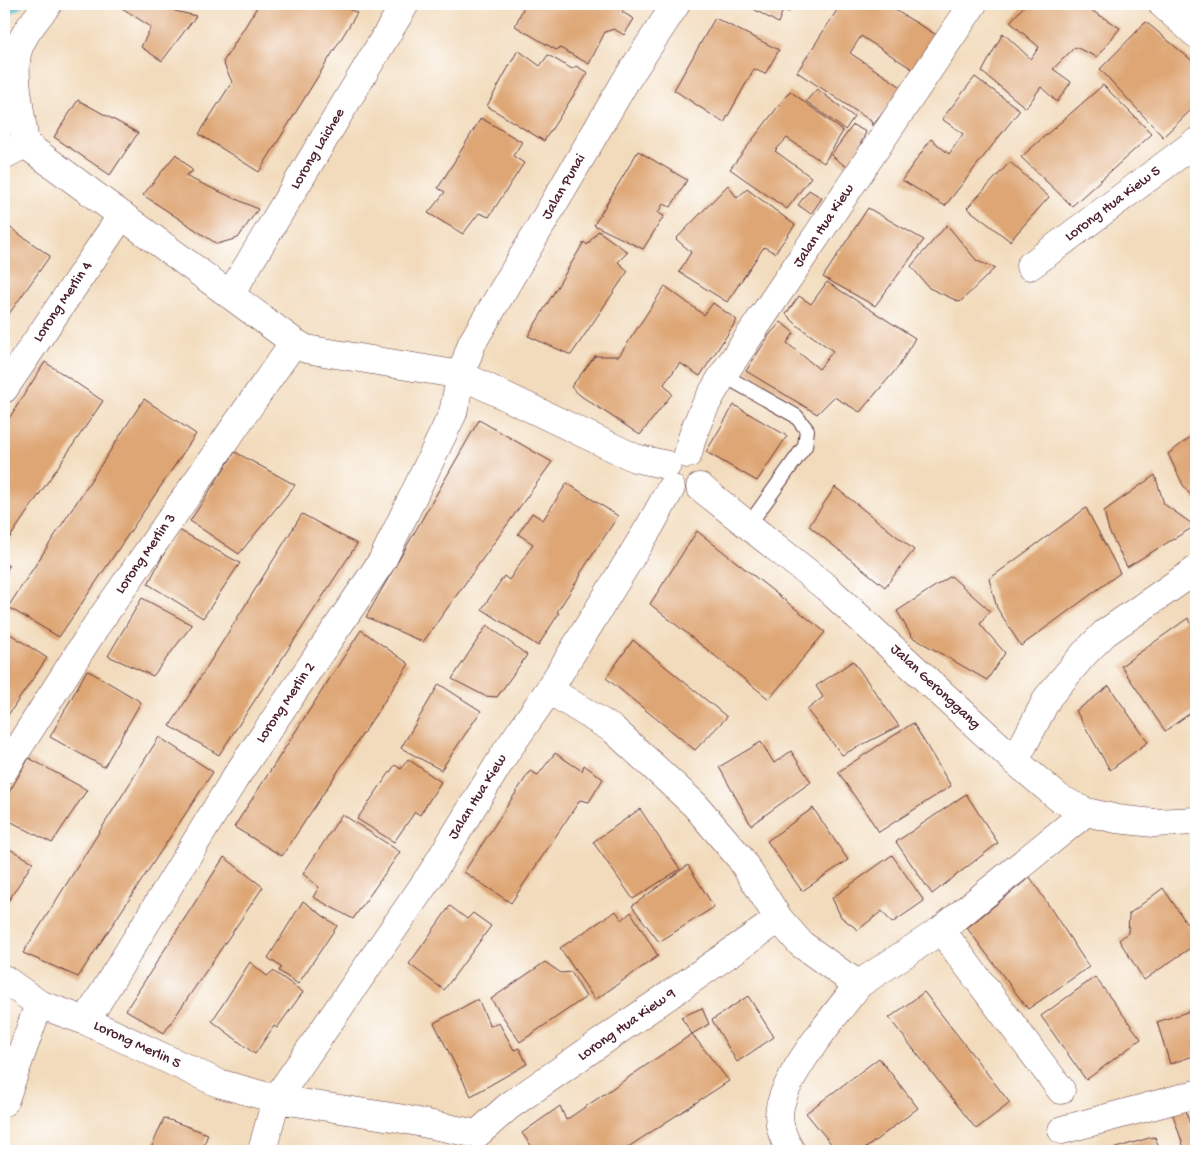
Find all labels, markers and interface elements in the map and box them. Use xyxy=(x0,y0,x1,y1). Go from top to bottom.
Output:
street label: Lorong Laichee xyxy=(287,105,349,193)
street label: Jalan Punai xyxy=(538,151,590,223)
street label: Lorong Hua Kiew 5 xyxy=(1062,162,1165,246)
street label: Jalan Hua Kiew xyxy=(789,180,859,271)
street label: Lorong Merlin 4 xyxy=(29,258,97,346)
street label: Lorong Merlin 3 xyxy=(112,510,180,598)
street label: Jalan Geronggang xyxy=(886,640,984,734)
street label: Lorong Merlin 2 xyxy=(252,659,320,747)
street label: Jalan Hua Kiew xyxy=(445,751,512,843)
street label: Lorong Hua Kiew 9 xyxy=(575,984,680,1065)
street label: Lorong Merlin 5 xyxy=(91,1017,184,1073)

